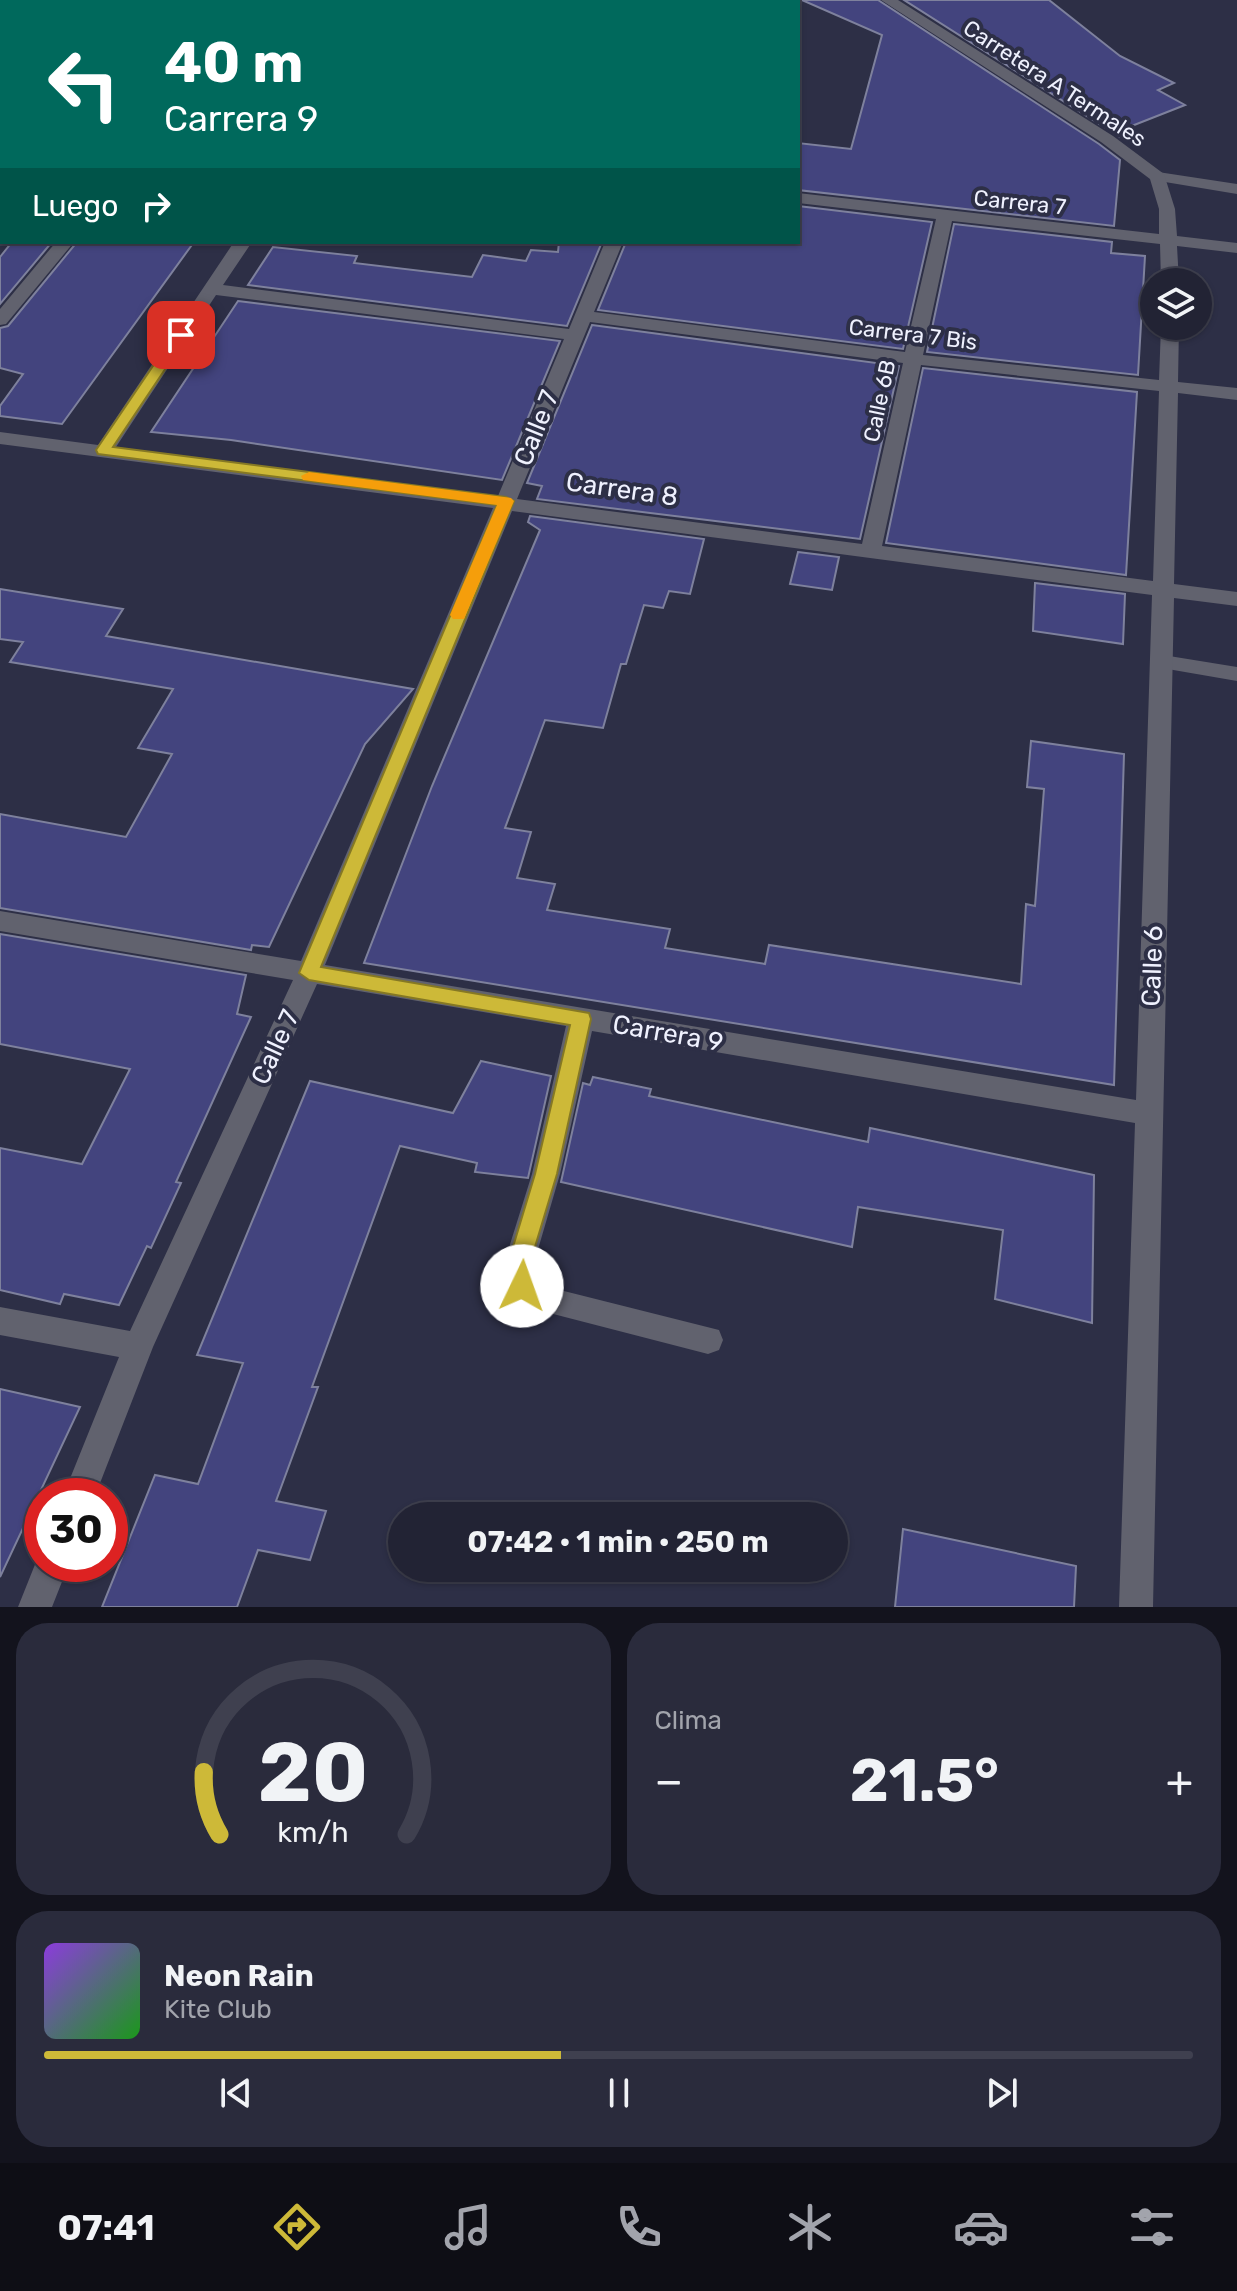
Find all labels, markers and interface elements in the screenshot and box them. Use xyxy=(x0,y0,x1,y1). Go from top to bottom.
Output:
street label: Carretera A Termales xyxy=(958,14,1151,153)
text: 40 m xyxy=(164,30,304,96)
icon: left xyxy=(32,32,136,136)
text: Carrera 9 xyxy=(164,97,318,140)
icon: right xyxy=(134,184,178,228)
street label: Carrera 7 xyxy=(972,184,1067,221)
text: Luego xyxy=(32,188,118,224)
map controls xyxy=(1140,268,1212,340)
button: layers xyxy=(1140,268,1212,340)
pin xyxy=(147,301,215,369)
icon: arrive xyxy=(159,313,203,357)
street label: Carrera 7 Bis xyxy=(847,313,979,356)
street label: Calle 6B xyxy=(858,358,901,445)
street label: Calle 7 xyxy=(507,386,566,470)
street label: Carrera 8 xyxy=(564,466,680,513)
street label: Calle 6 xyxy=(1136,925,1169,1007)
street label: Calle 7 xyxy=(245,1005,306,1089)
street label: Carrera 9 xyxy=(610,1009,726,1058)
position arrow xyxy=(480,1244,564,1328)
speed limit sign: 30 xyxy=(24,1478,128,1582)
text: 07:42 · 1 min · 250 m xyxy=(467,1524,769,1560)
text: Clima xyxy=(655,1705,722,1736)
text: 20 xyxy=(258,1723,369,1822)
text: 21.5° xyxy=(850,1745,999,1816)
text: − xyxy=(655,1755,683,1807)
text: + xyxy=(1166,1755,1193,1807)
text: km/h xyxy=(278,1815,349,1849)
text: Neon Rain xyxy=(164,1958,314,1994)
text: Kite Club xyxy=(164,1994,272,2025)
icon: previous xyxy=(214,2071,258,2115)
icon: pause xyxy=(597,2071,641,2115)
icon: next xyxy=(980,2071,1024,2115)
icon: directions xyxy=(269,2199,325,2255)
icon: music xyxy=(440,2199,496,2255)
icon: phone xyxy=(611,2199,667,2255)
icon: climate xyxy=(782,2199,838,2255)
icon: car xyxy=(953,2199,1009,2255)
icon: filters xyxy=(1124,2199,1180,2255)
text: 07:41 xyxy=(57,2206,155,2249)

